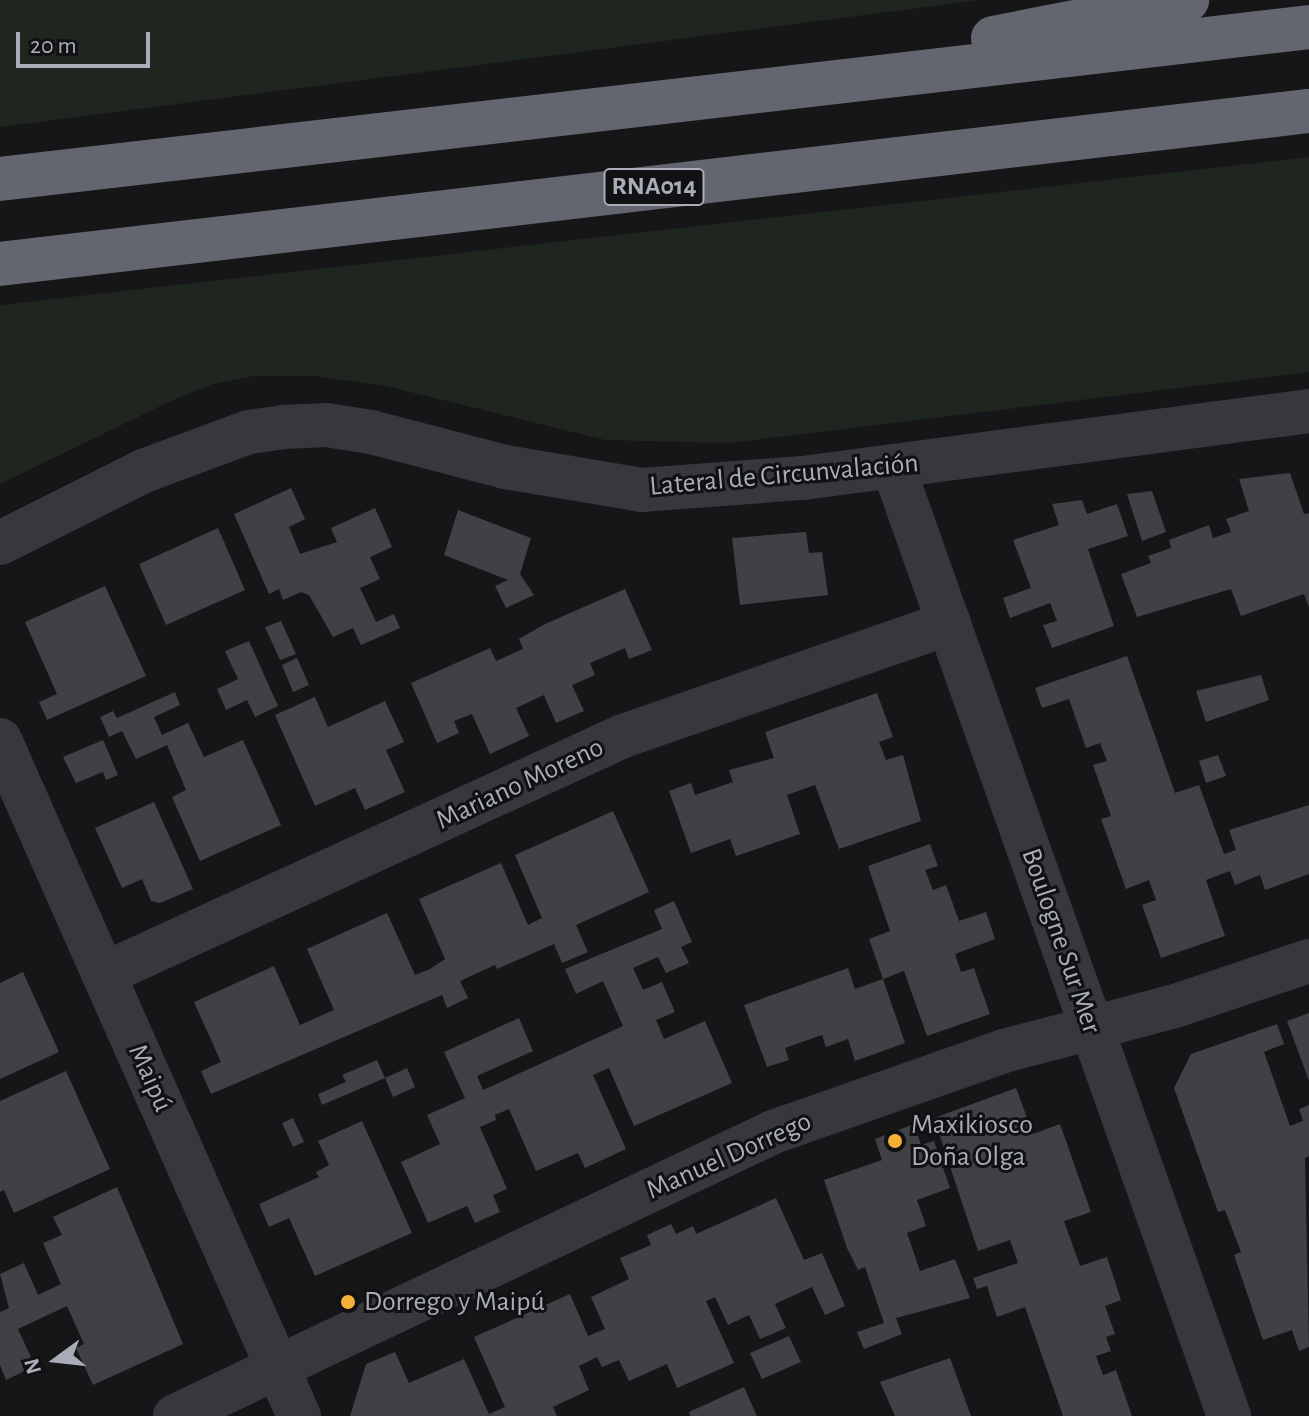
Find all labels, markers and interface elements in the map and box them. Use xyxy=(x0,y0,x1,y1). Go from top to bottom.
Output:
scale bar xyxy=(20,16,154,66)
text: 20 m xyxy=(30,34,77,58)
road number: RNA014 xyxy=(602,165,706,209)
street label: Lateral de Circunvalación xyxy=(648,446,920,504)
street label: Mariano Moreno xyxy=(431,731,609,837)
street label: Boulogne Sur Mer xyxy=(1014,844,1108,1038)
street label: Maipú xyxy=(120,1039,180,1117)
street label: Manuel Dorrego xyxy=(641,1105,817,1207)
place label: Maxikiosco Doña Olga xyxy=(911,1108,1033,1174)
marker: Maxikiosco Doña Olga xyxy=(886,1132,904,1150)
place label: Dorrego y Maipú xyxy=(364,1285,545,1319)
marker: Dorrego y Maipú xyxy=(339,1293,357,1311)
north arrow xyxy=(16,1320,96,1400)
text: N xyxy=(20,1356,45,1376)

